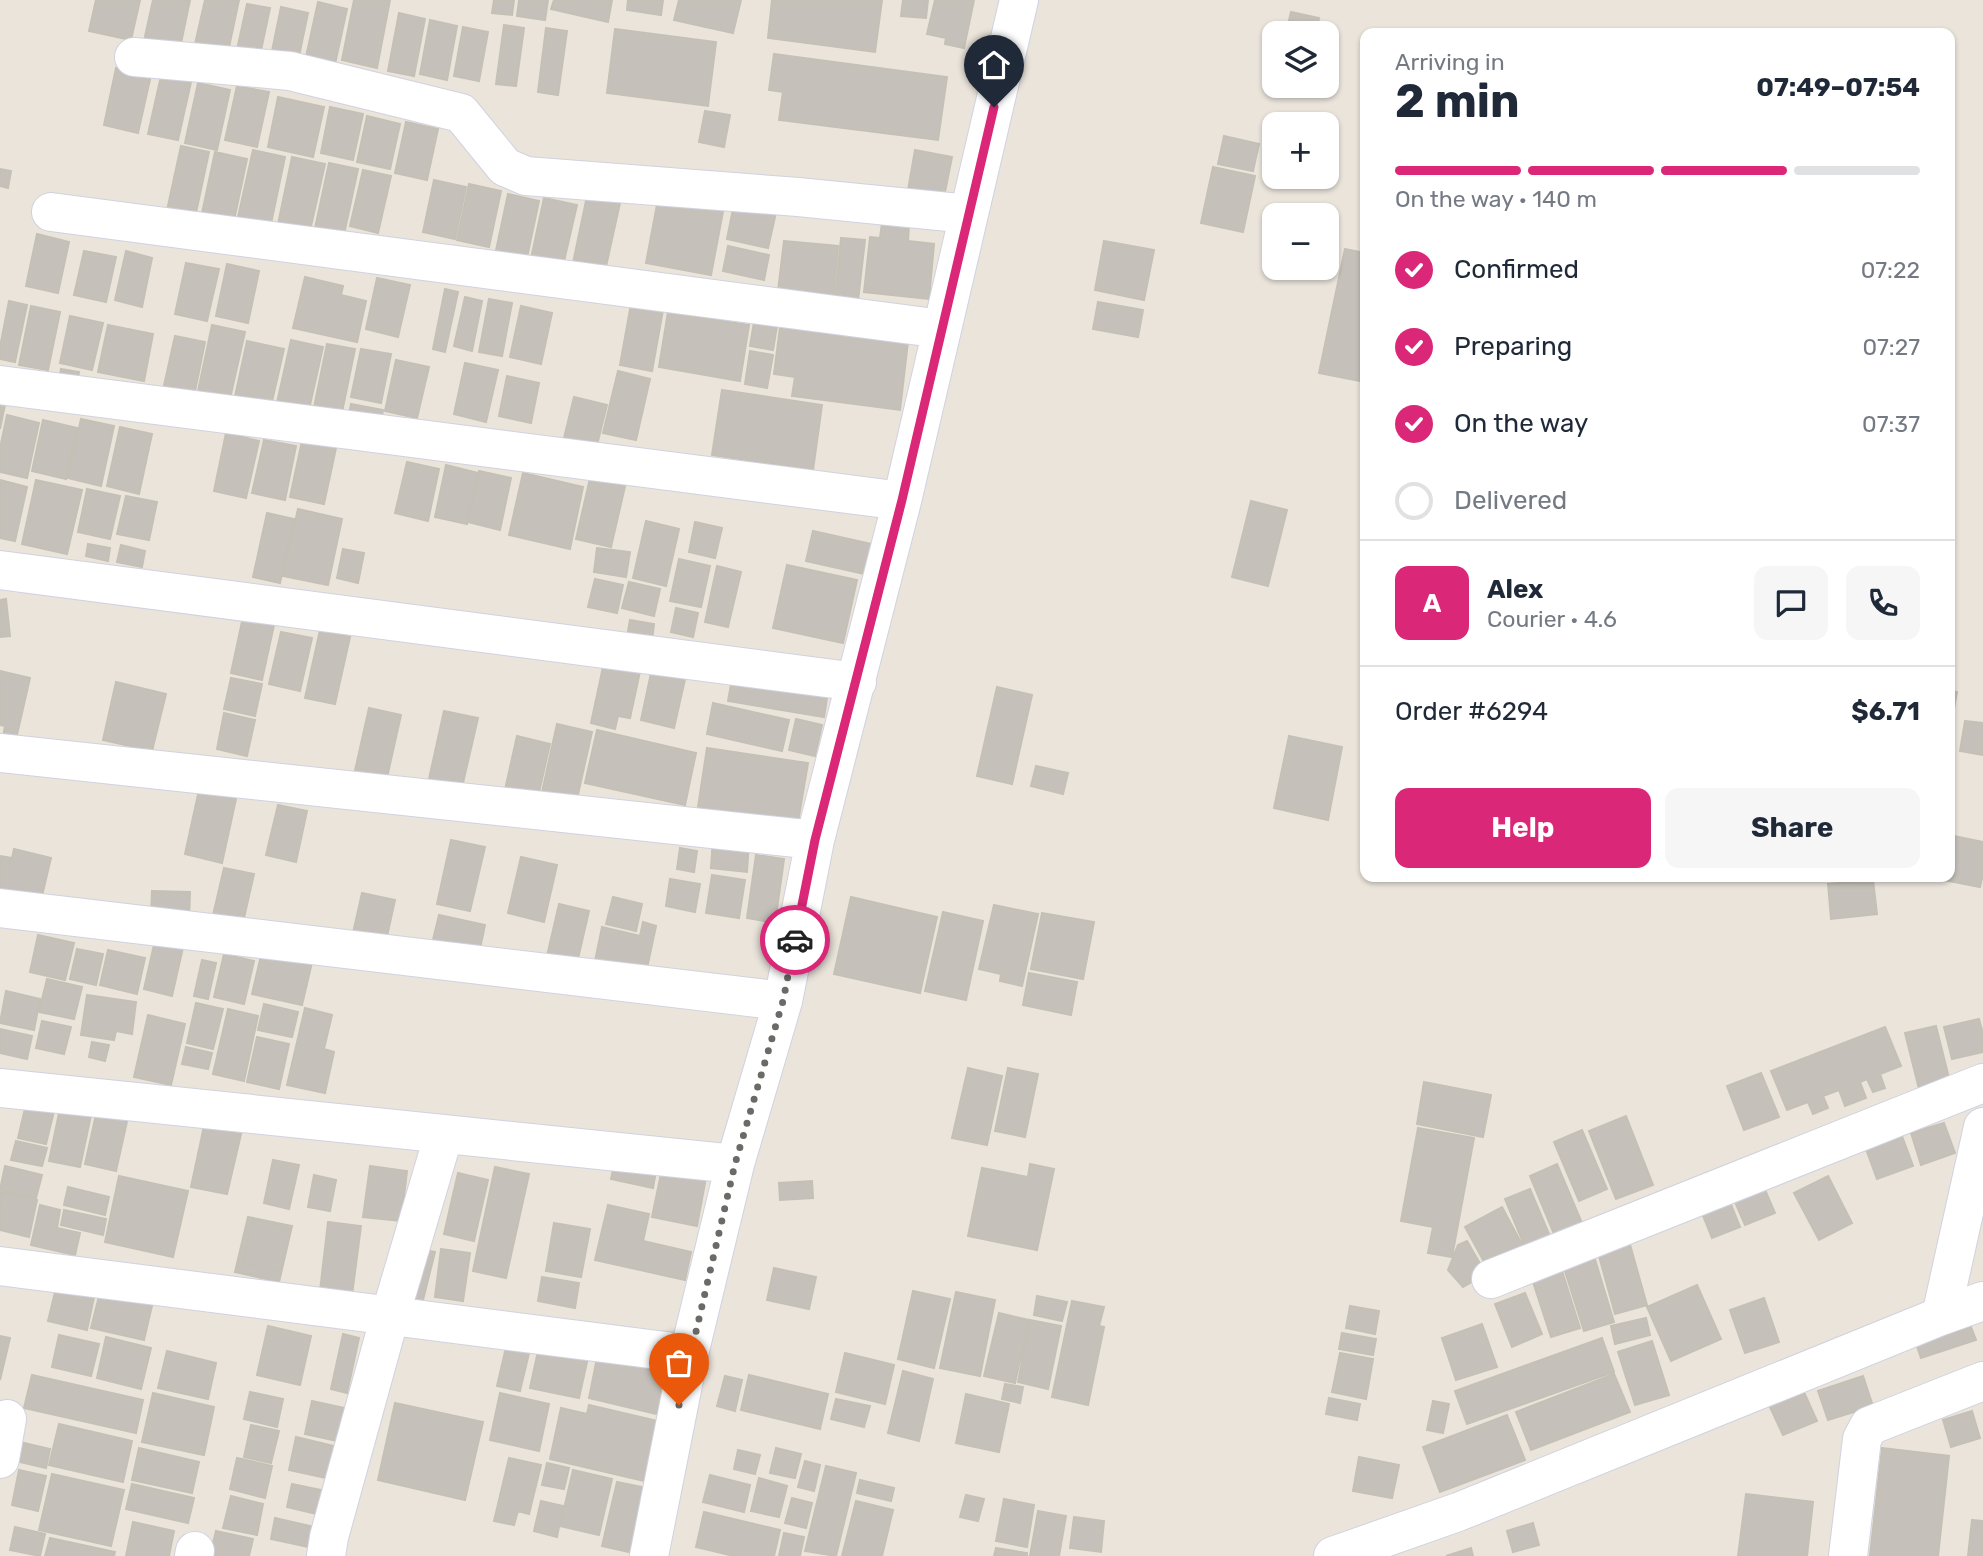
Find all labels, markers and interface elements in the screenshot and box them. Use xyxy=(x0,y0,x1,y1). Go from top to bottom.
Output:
map controls xyxy=(1262,21,1339,280)
button: layers xyxy=(1262,21,1339,98)
pin xyxy=(964,35,1024,107)
icon: home xyxy=(975,46,1013,84)
text: Arriving in xyxy=(1395,48,1505,76)
text: 07:49–07:54 xyxy=(1756,72,1920,103)
text: 2 min xyxy=(1395,74,1520,129)
button: + xyxy=(1262,112,1339,189)
text: On the way · 140 m xyxy=(1395,185,1597,213)
button: − xyxy=(1262,203,1339,280)
icon: check xyxy=(1395,251,1433,289)
text: Confirmed xyxy=(1454,254,1579,285)
text: 07:22 xyxy=(1861,256,1920,284)
icon: check xyxy=(1395,328,1433,366)
text: Preparing xyxy=(1454,331,1572,362)
text: 07:27 xyxy=(1862,333,1920,361)
icon: check xyxy=(1395,405,1433,443)
text: On the way xyxy=(1454,408,1588,439)
text: 07:37 xyxy=(1862,410,1920,438)
text: Delivered xyxy=(1454,485,1567,516)
button: chat xyxy=(1754,566,1828,640)
button: phone xyxy=(1846,566,1920,640)
text: Alex xyxy=(1487,574,1543,605)
text: A xyxy=(1423,588,1441,619)
text: Courier · 4.6 xyxy=(1487,605,1617,633)
text: Order #6294 xyxy=(1395,696,1548,727)
text: $6.71 xyxy=(1851,696,1920,727)
button: Help xyxy=(1395,788,1651,868)
button: Share xyxy=(1665,788,1920,868)
courier xyxy=(760,905,830,975)
icon: car xyxy=(776,921,814,959)
pin xyxy=(649,1333,709,1405)
icon: bag xyxy=(660,1344,698,1382)

